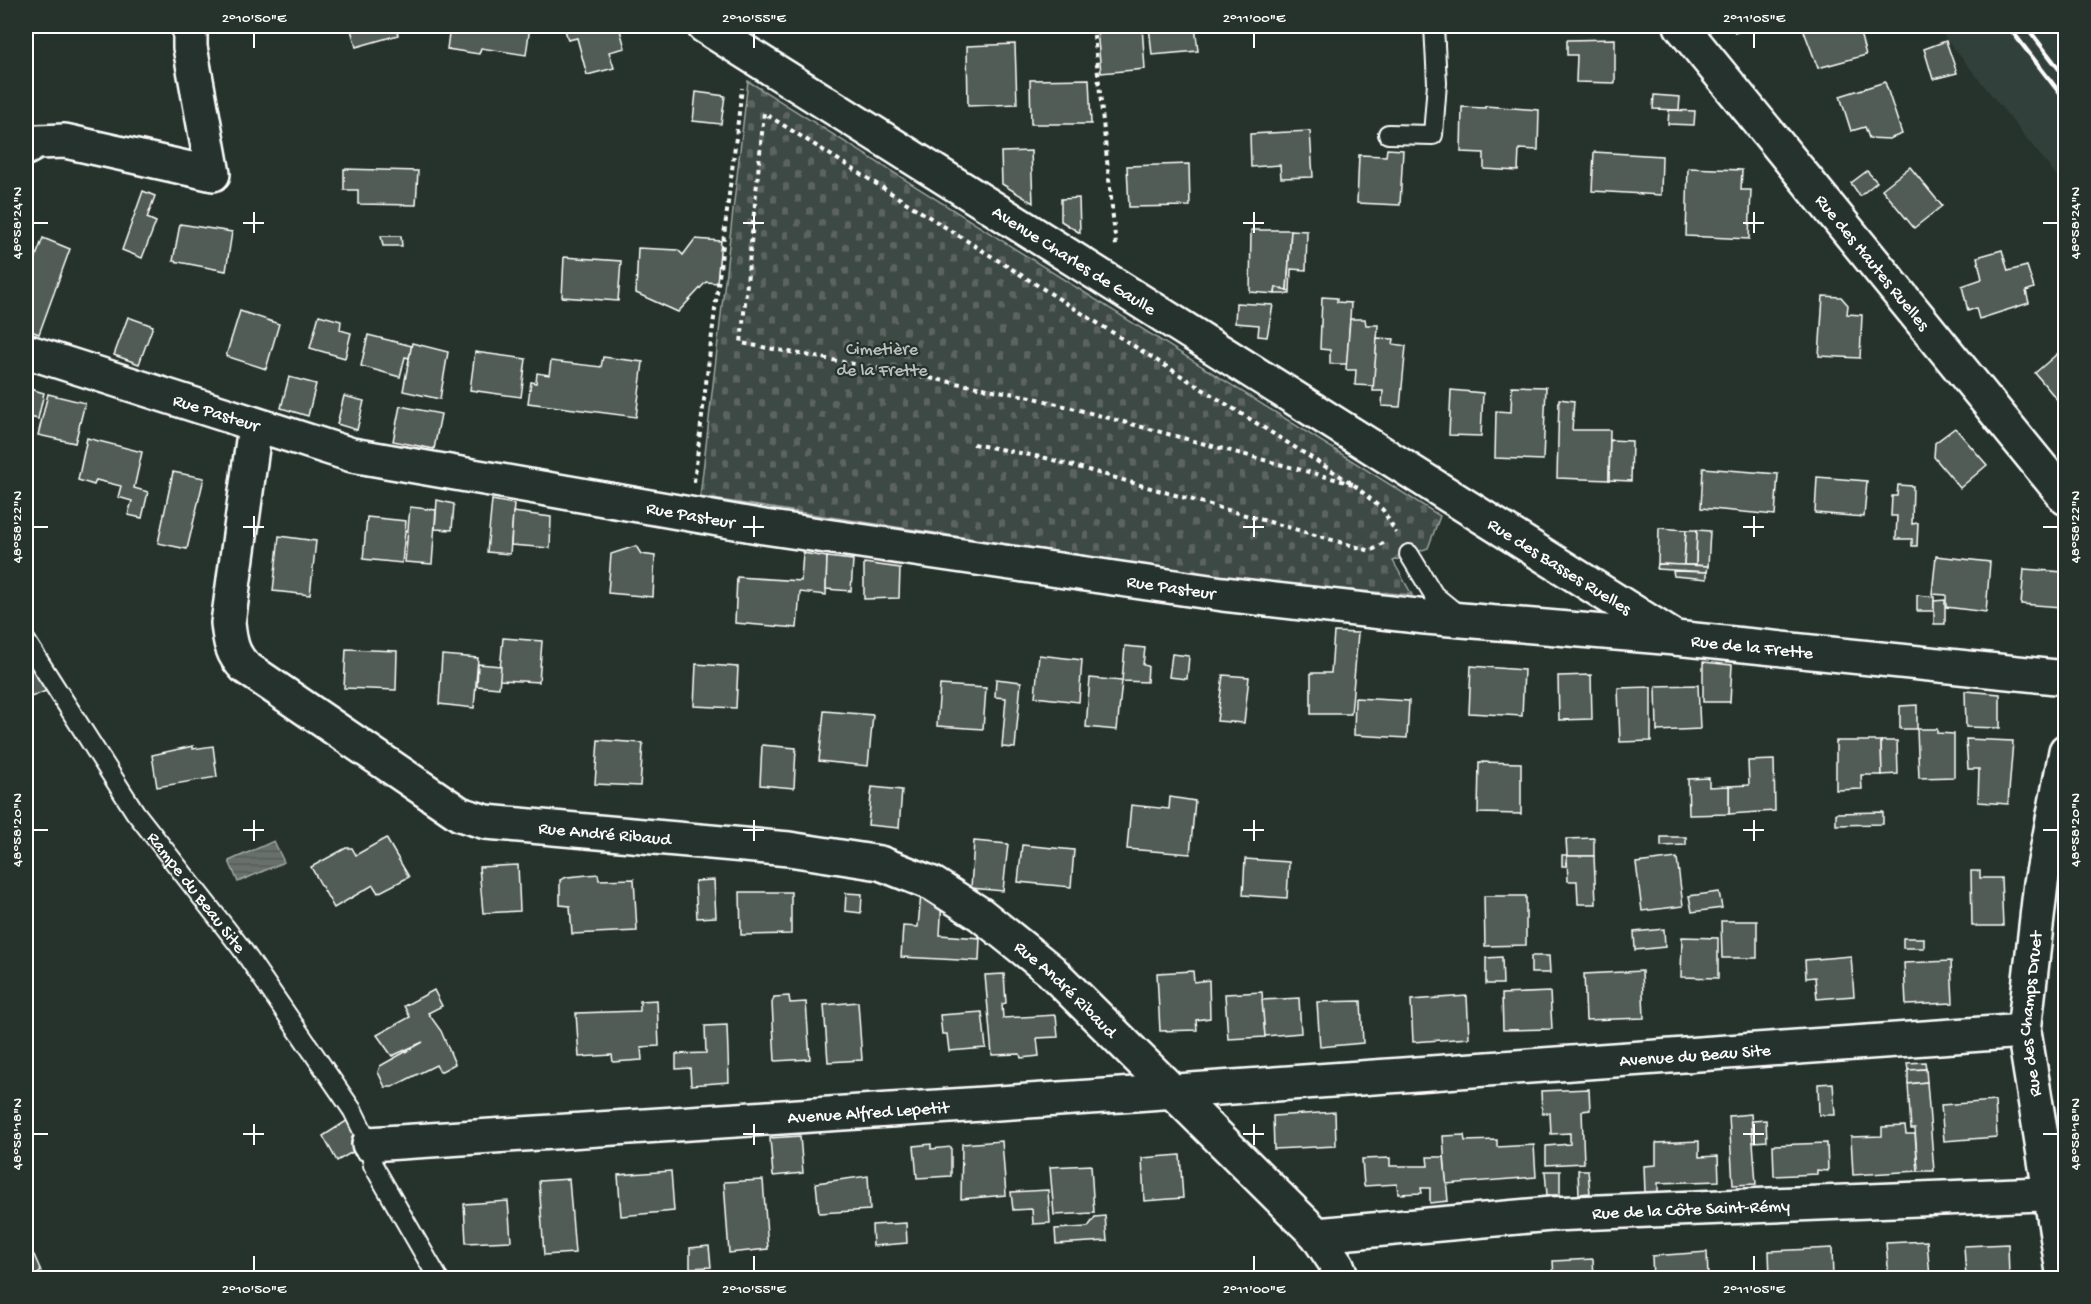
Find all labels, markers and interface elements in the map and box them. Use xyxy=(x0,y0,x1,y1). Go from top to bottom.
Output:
text: 2°10'50"E xyxy=(222,10,287,28)
text: 2°10'55"E xyxy=(722,10,787,28)
text: 2°11'00"E xyxy=(1223,10,1286,28)
text: 2°11'05"E xyxy=(1723,10,1786,28)
text: 48°58'24"N xyxy=(9,187,27,259)
text: 48°58'24"N xyxy=(2067,187,2085,259)
street label: Rue des Hautes Ruelles xyxy=(1809,191,1934,337)
street label: Avenue Charles de Gaulle xyxy=(987,202,1160,321)
park label: Cimetière de la Frette xyxy=(836,340,928,382)
street label: Rue Pasteur xyxy=(170,391,263,438)
text: 48°58'22"N xyxy=(9,490,27,563)
text: 48°58'22"N xyxy=(2067,490,2085,563)
street label: Rue Pasteur xyxy=(644,499,738,535)
street label: Rue des Basses Ruelles xyxy=(1483,515,1636,622)
street label: Rue Pasteur xyxy=(1125,572,1218,606)
street label: Rue de la Frette xyxy=(1690,632,1815,665)
text: 48°58'20"N xyxy=(9,793,27,867)
text: 48°58'20"N xyxy=(2067,793,2085,867)
street label: Rue André Ribaud xyxy=(537,819,673,852)
street label: Rampe du Beau Site xyxy=(141,829,250,959)
street label: Rue des Champs Druet xyxy=(2016,929,2049,1098)
street label: Rue André Ribaud xyxy=(1009,938,1121,1044)
street label: Avenue du Beau Site xyxy=(1619,1041,1772,1073)
text: 48°58'18"N xyxy=(9,1098,27,1170)
street label: Avenue Alfred Lepetit xyxy=(787,1098,951,1130)
text: 48°58'18"N xyxy=(2067,1098,2085,1170)
street label: Rue de la Côte Saint-Rémy xyxy=(1592,1196,1791,1225)
text: 2°10'50"E xyxy=(222,1281,287,1299)
text: 2°10'55"E xyxy=(722,1281,787,1299)
text: 2°11'00"E xyxy=(1223,1281,1286,1299)
text: 2°11'05"E xyxy=(1723,1281,1786,1299)

